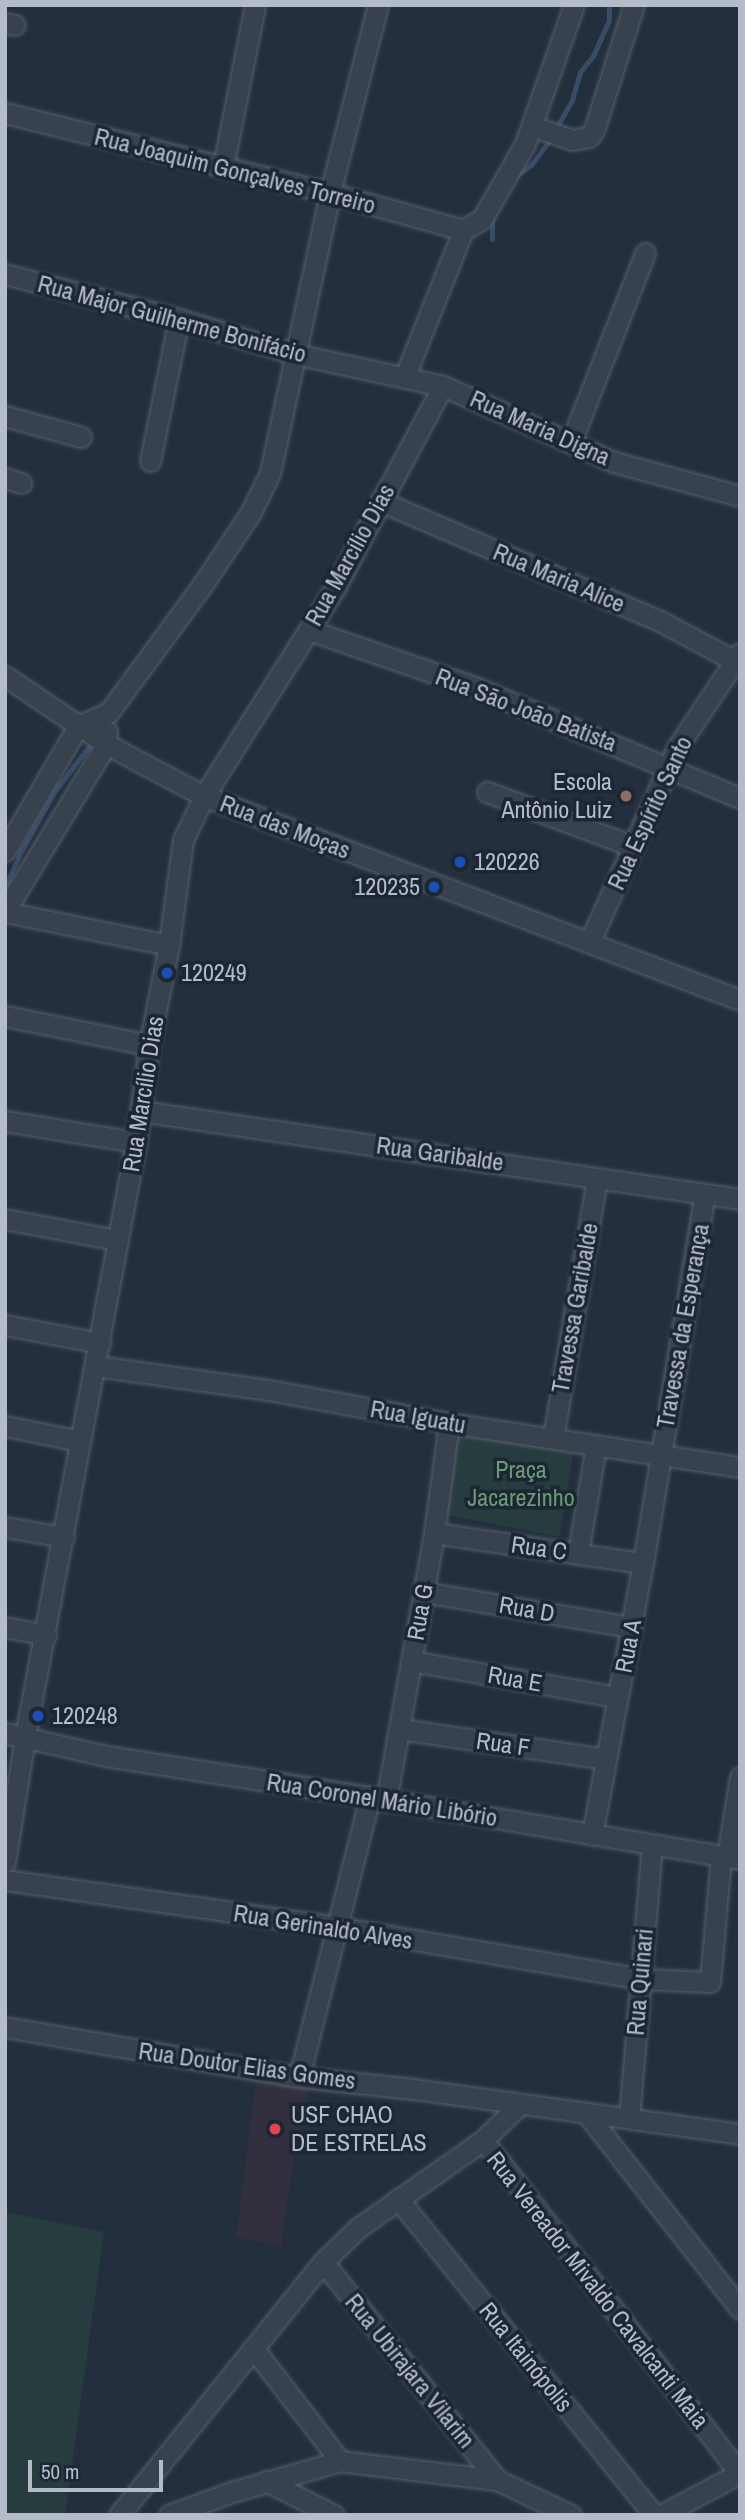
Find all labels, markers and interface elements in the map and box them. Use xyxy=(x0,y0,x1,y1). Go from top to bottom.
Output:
street label: Rua Joaquim Gonçalves Torreiro xyxy=(91,122,379,220)
street label: Rua Major Guilherme Bonifácio xyxy=(35,269,309,369)
street label: Rua Maria Digna xyxy=(466,384,614,472)
street label: Rua Marcílio Dias xyxy=(299,479,401,631)
street label: Rua Maria Alice xyxy=(488,537,630,619)
street label: Rua São João Batista xyxy=(431,662,621,758)
street label: Rua Espírito Santo xyxy=(602,732,698,894)
place label: Escola Antônio Luiz xyxy=(501,768,612,824)
marker: Escola Antônio Luiz xyxy=(618,788,634,804)
street label: Rua das Moças xyxy=(216,789,354,865)
place label: 120226 xyxy=(474,848,540,876)
marker: 120226 xyxy=(452,854,468,870)
place label: 120235 xyxy=(354,873,420,901)
marker: 120235 xyxy=(426,879,442,895)
place label: 120249 xyxy=(181,959,247,987)
marker: 120249 xyxy=(159,965,175,981)
street label: Rua Marcílio Dias xyxy=(116,1014,170,1174)
street label: Rua Garibalde xyxy=(375,1131,505,1177)
street label: Travessa Garibalde xyxy=(546,1221,604,1395)
street label: Travessa da Esperança xyxy=(651,1222,715,1430)
street label: Rua Iguatu xyxy=(368,1394,468,1440)
park label: Praça Jacarezinho xyxy=(467,1456,575,1512)
street label: Rua C xyxy=(509,1530,569,1566)
street label: Rua G xyxy=(401,1581,439,1643)
street label: Rua D xyxy=(497,1590,557,1628)
street label: Rua A xyxy=(609,1616,647,1676)
street label: Rua E xyxy=(486,1660,544,1698)
place label: 120248 xyxy=(52,1702,118,1730)
marker: 120248 xyxy=(30,1708,46,1724)
street label: Rua F xyxy=(474,1726,532,1762)
street label: Rua Coronel Mário Libório xyxy=(265,1768,499,1832)
street label: Rua Gerinaldo Alves xyxy=(231,1899,415,1955)
street label: Rua Quinari xyxy=(621,1927,659,2037)
street label: Rua Doutor Elias Gomes xyxy=(137,2037,357,2095)
place label: USF CHAO DE ESTRELAS xyxy=(291,2101,427,2157)
marker: USF CHAO DE ESTRELAS xyxy=(265,2119,285,2139)
street label: Rua Vereador Mivaldo Cavalcanti Maia xyxy=(481,2146,715,2434)
street label: Rua Ubirajara Vilarim xyxy=(339,2288,481,2454)
street label: Rua Itainópolis xyxy=(473,2296,579,2418)
scale bar xyxy=(32,2446,166,2490)
text: 50 m xyxy=(41,2457,79,2486)

